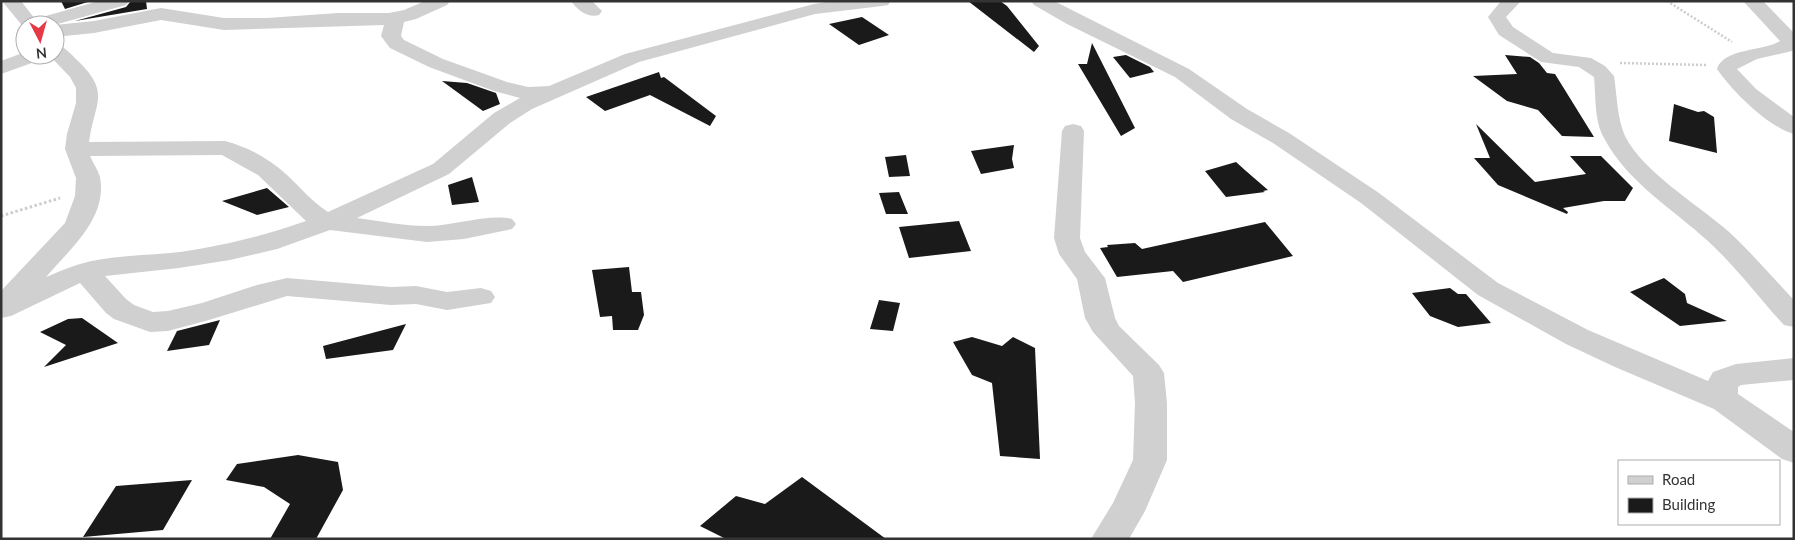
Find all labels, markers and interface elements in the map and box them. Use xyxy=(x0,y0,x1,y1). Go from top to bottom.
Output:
north arrow xyxy=(15,15,65,65)
text: N xyxy=(35,44,48,62)
legend xyxy=(1618,460,1780,525)
text: Road xyxy=(1662,470,1695,488)
text: Building xyxy=(1662,495,1715,513)

